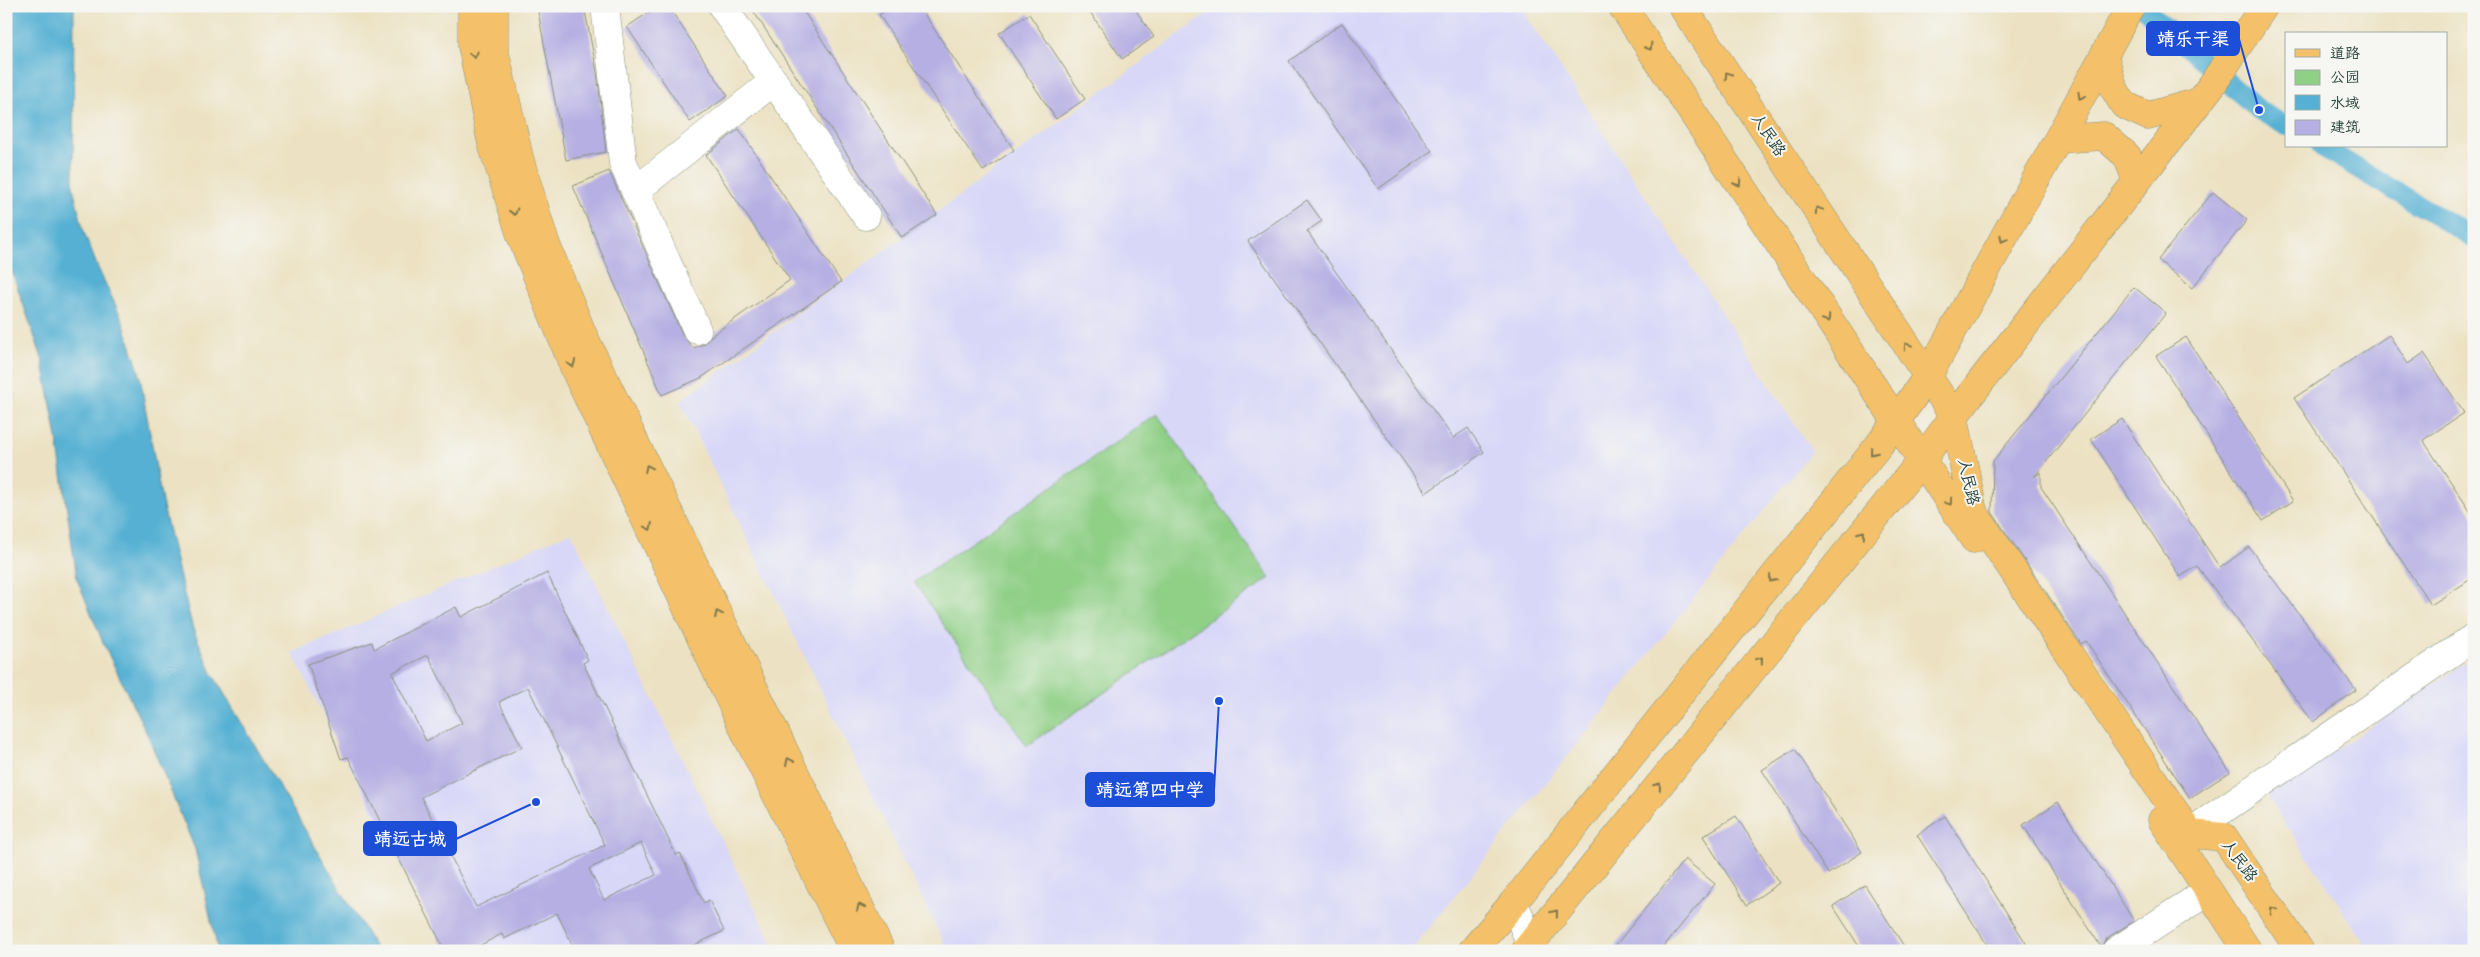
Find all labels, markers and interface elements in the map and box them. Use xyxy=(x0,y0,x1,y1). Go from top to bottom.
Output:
callout: 靖乐干渠 xyxy=(2147,22,2239,55)
text: 靖乐干渠 xyxy=(2157,29,2229,50)
legend xyxy=(2285,32,2448,148)
one-way arrow xyxy=(1643,41,1652,51)
text: 道路 xyxy=(2330,44,2360,63)
one-way arrow xyxy=(468,50,478,59)
text: 公园 xyxy=(2330,68,2360,87)
one-way arrow xyxy=(1725,71,1734,81)
one-way arrow xyxy=(2078,91,2088,100)
text: 水域 xyxy=(2330,94,2360,113)
street label: 人民路 xyxy=(1747,110,1789,160)
text: 建筑 xyxy=(2330,118,2360,137)
one-way arrow xyxy=(1732,177,1741,186)
one-way arrow xyxy=(508,207,518,216)
one-way arrow xyxy=(1814,207,1824,216)
one-way arrow xyxy=(1999,233,2009,242)
one-way arrow xyxy=(1821,313,1831,322)
one-way arrow xyxy=(1904,342,1913,351)
one-way arrow xyxy=(567,359,577,367)
one-way arrow xyxy=(1871,446,1879,455)
street label: 人民路 xyxy=(1953,456,1983,508)
one-way arrow xyxy=(643,464,654,473)
one-way arrow xyxy=(1942,496,1952,505)
one-way arrow xyxy=(642,521,652,530)
one-way arrow xyxy=(1857,531,1865,540)
one-way arrow xyxy=(1769,573,1778,583)
one-way arrow xyxy=(714,610,724,619)
one-way arrow xyxy=(1755,657,1764,666)
one-way arrow xyxy=(785,757,795,766)
callout: 靖远第四中学 xyxy=(1086,773,1214,806)
text: 靖远第四中学 xyxy=(1096,780,1204,801)
one-way arrow xyxy=(1652,783,1661,792)
callout: 靖远古城 xyxy=(364,822,456,855)
text: 靖远古城 xyxy=(374,829,446,850)
street label: 人民路 xyxy=(2217,836,2261,886)
one-way arrow xyxy=(856,903,866,912)
one-way arrow xyxy=(2270,907,2279,916)
one-way arrow xyxy=(1550,909,1559,918)

